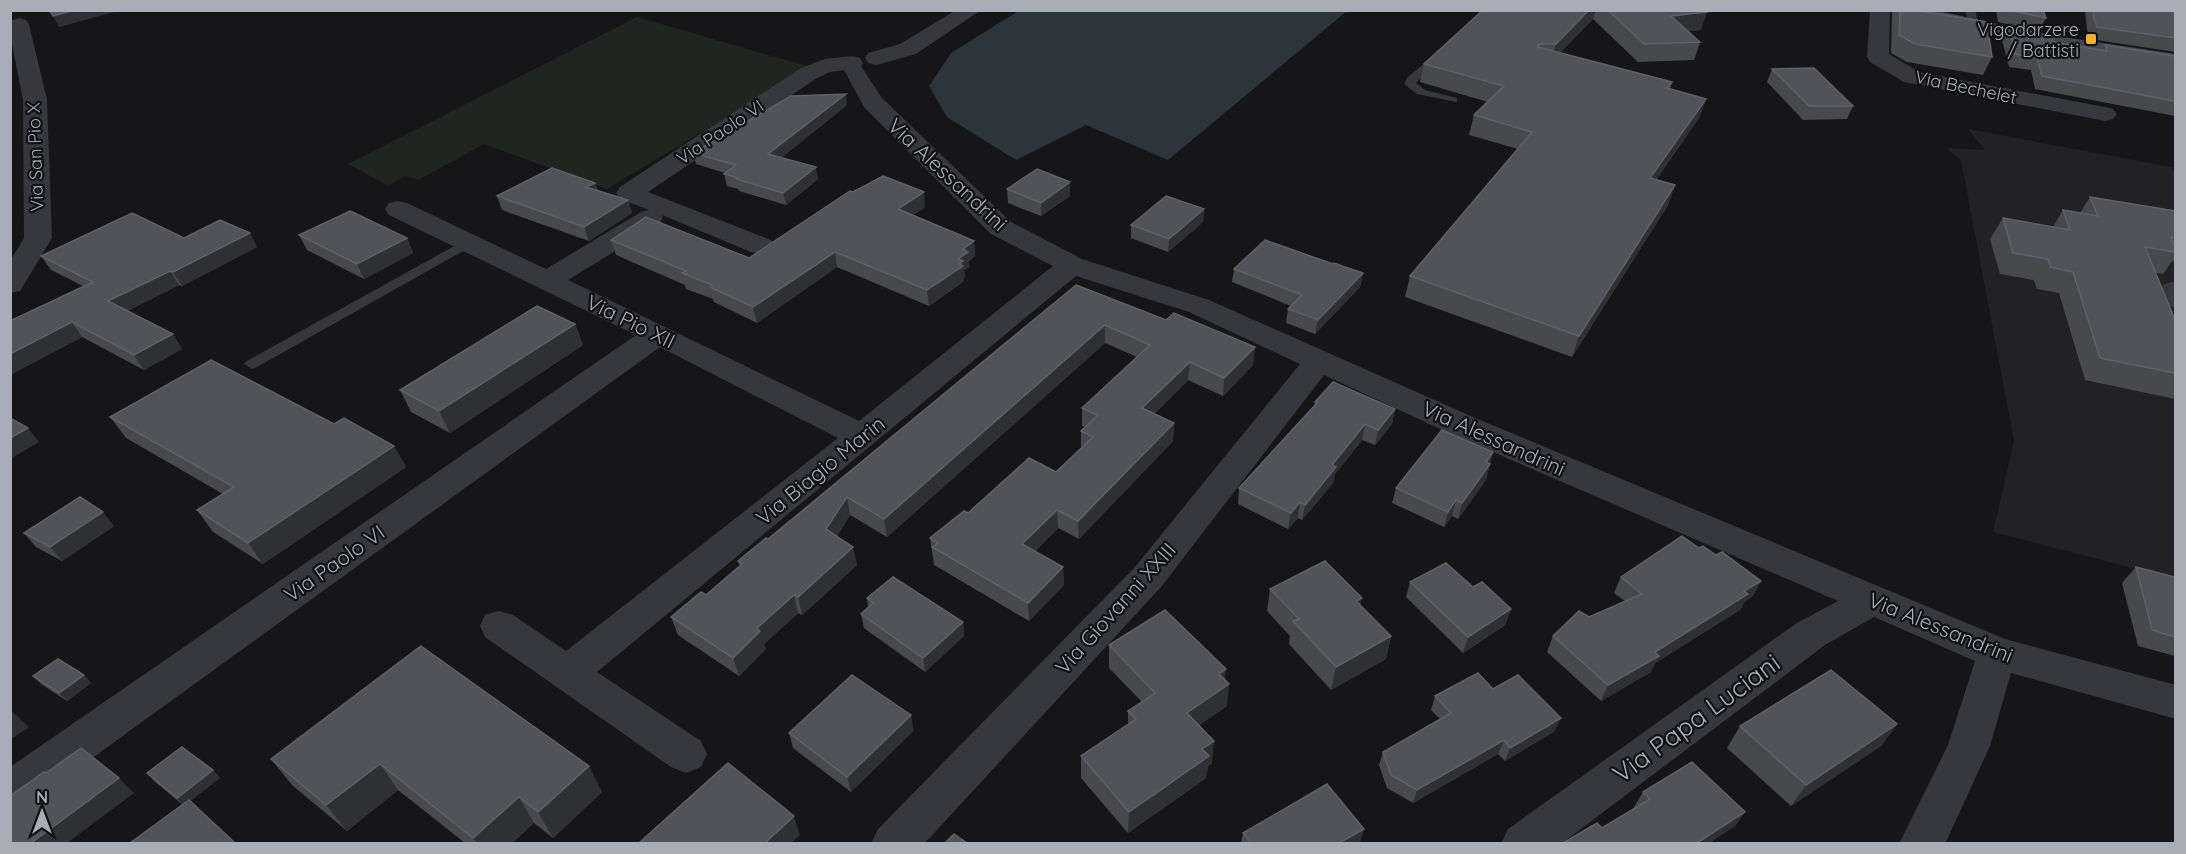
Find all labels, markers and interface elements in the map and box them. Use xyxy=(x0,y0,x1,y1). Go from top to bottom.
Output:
place label: Vigodarzere / Battisti xyxy=(1977,18,2079,62)
marker: Vigodarzere / Battisti xyxy=(2084,32,2098,46)
street label: Via Bechelet xyxy=(1913,65,2019,109)
street label: Via Paolo VI xyxy=(672,94,768,170)
street label: Via San Pio X xyxy=(22,102,48,212)
street label: Via Alessandrini xyxy=(883,112,1013,236)
street label: Via Pio XII xyxy=(582,288,680,354)
street label: Via Alessandrini xyxy=(1419,395,1569,481)
street label: Via Biagio Marin xyxy=(750,410,890,530)
street label: Via Paolo VI xyxy=(279,519,389,607)
street label: Via Giovanni XXIII xyxy=(1049,537,1181,679)
street label: Via Alessandrini xyxy=(1865,586,2017,668)
street label: Via Papa Luciani xyxy=(1606,646,1786,790)
north arrow xyxy=(12,782,72,842)
text: N xyxy=(36,787,48,807)

